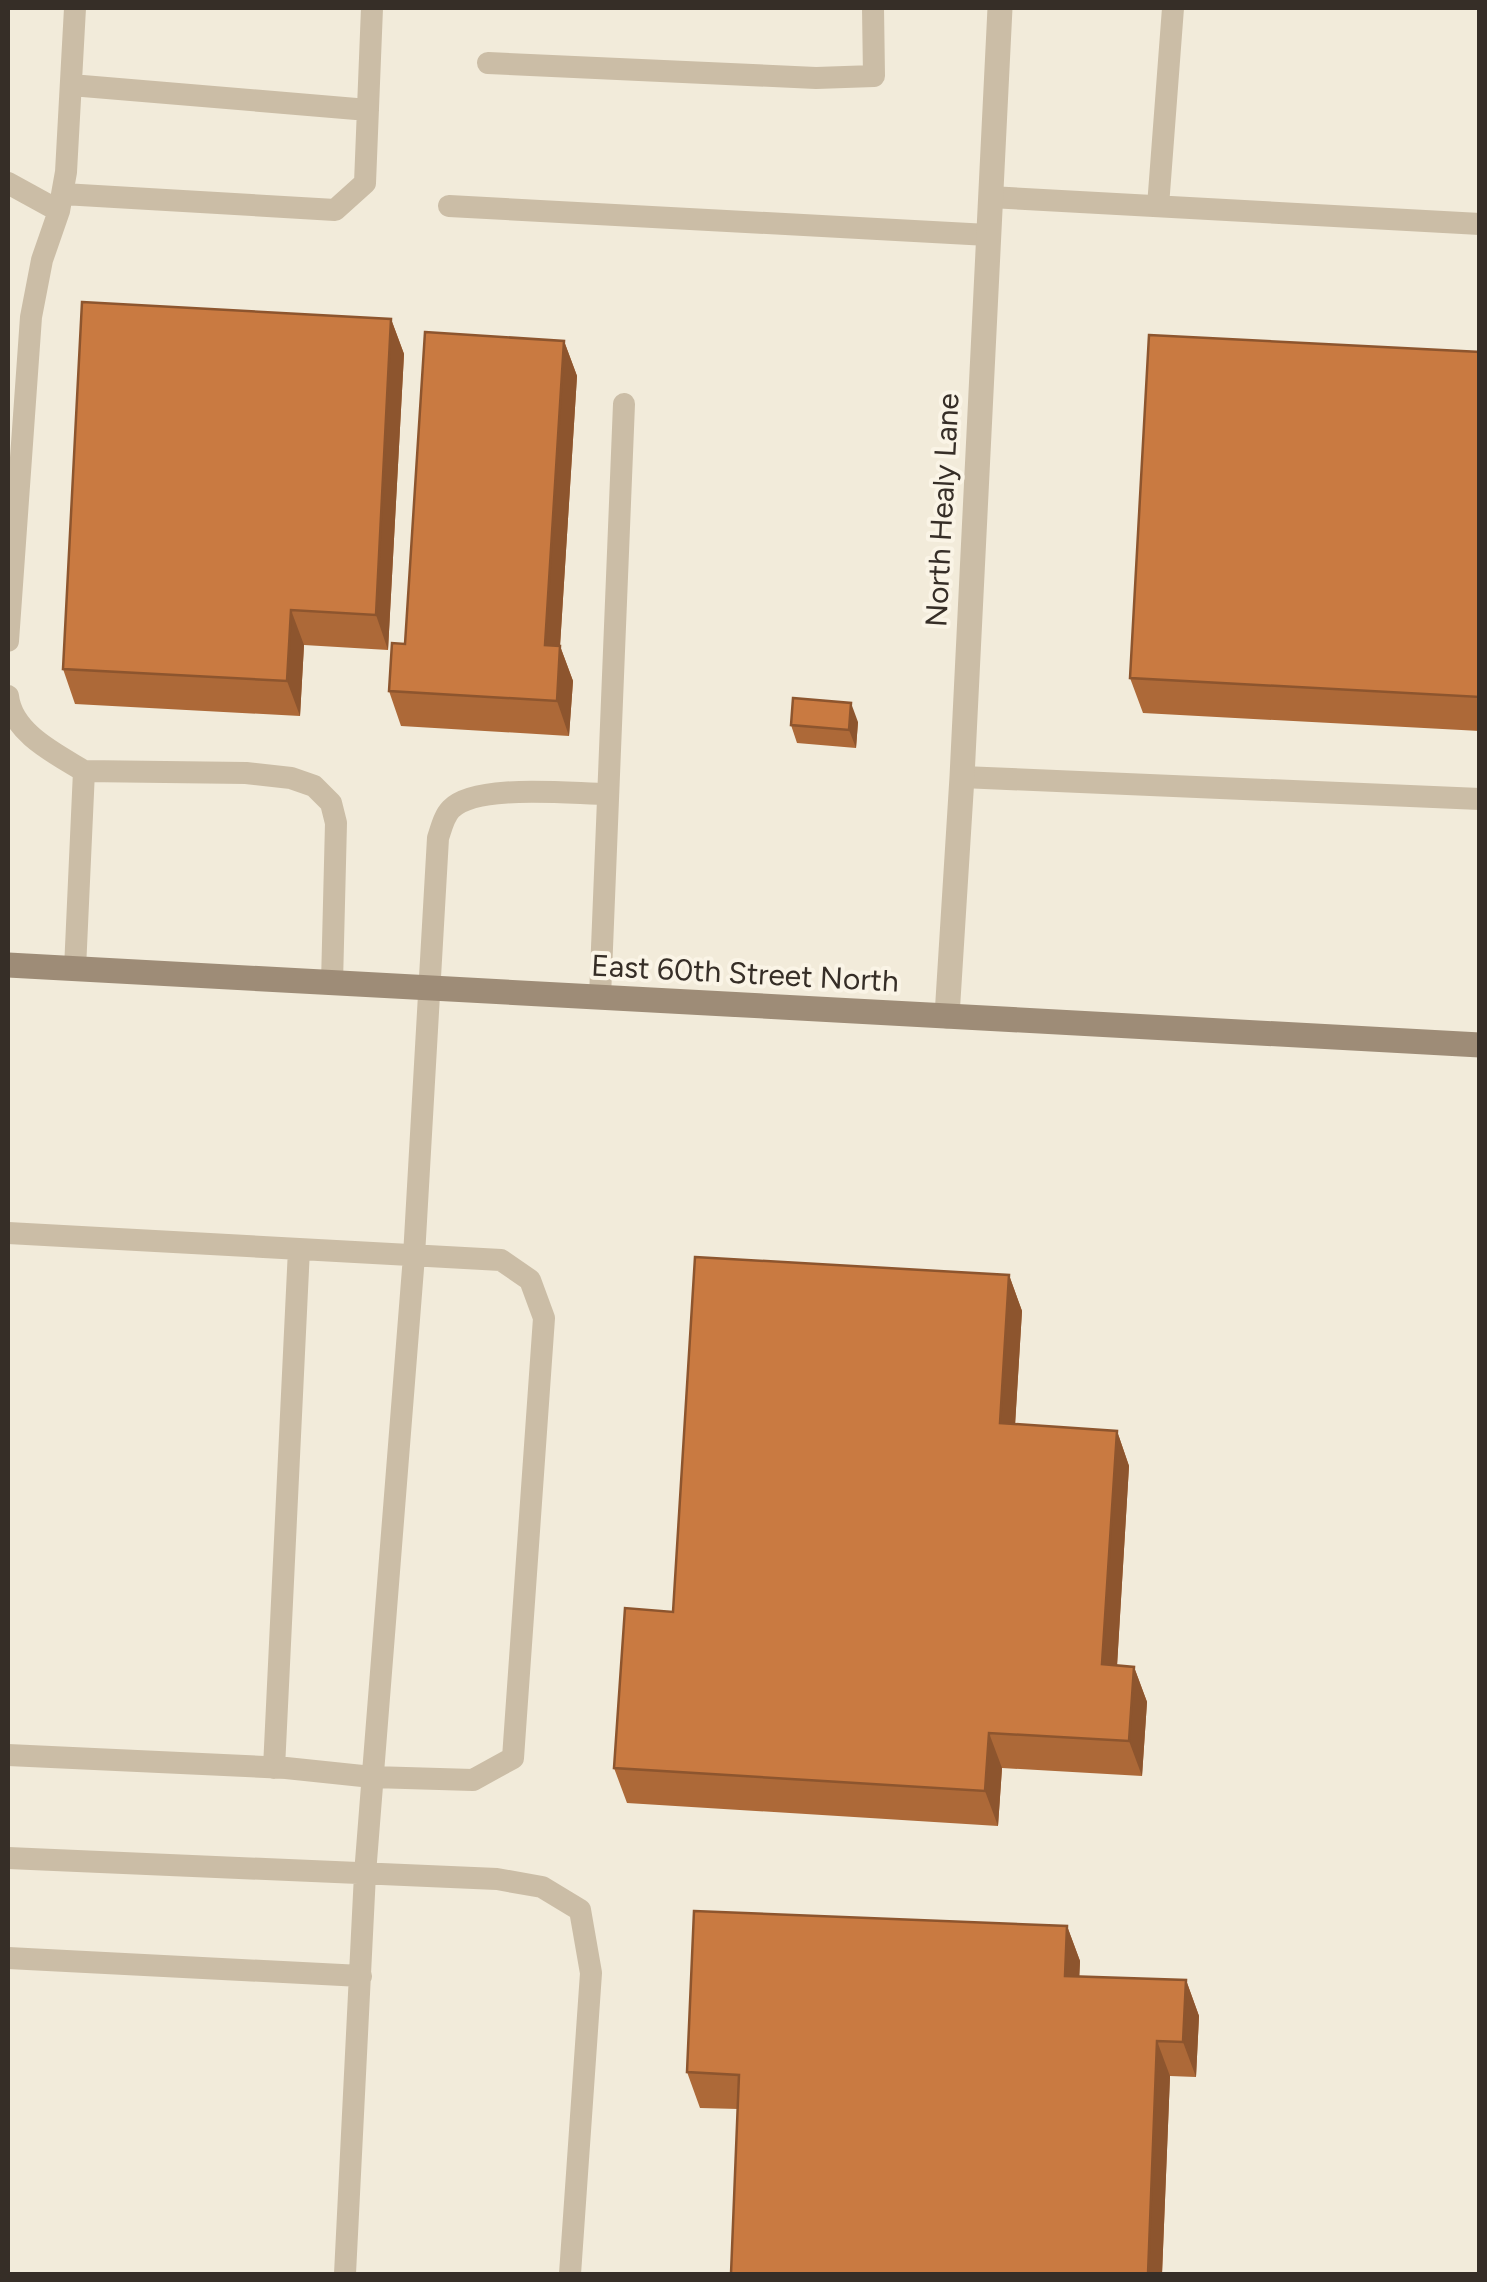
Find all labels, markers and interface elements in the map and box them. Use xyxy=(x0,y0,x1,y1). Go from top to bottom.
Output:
street label: North Healy Lane xyxy=(917,392,967,628)
street label: East 60th Street North xyxy=(590,946,900,1000)

